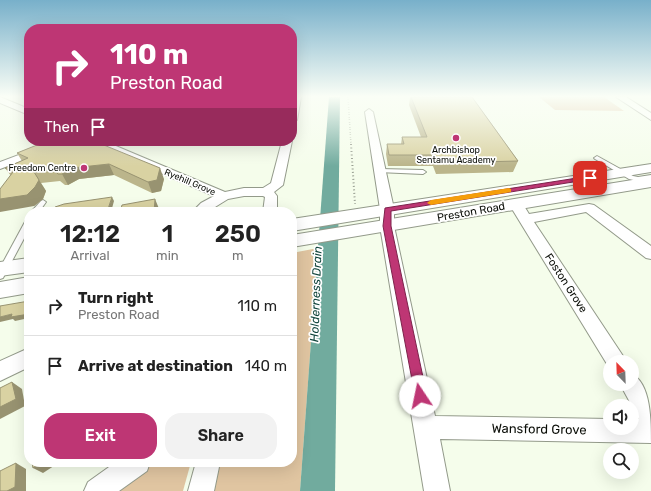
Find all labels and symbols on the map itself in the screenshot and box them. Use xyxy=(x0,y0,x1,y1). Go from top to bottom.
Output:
marker: Archbishop Sentamu Academy xyxy=(451,133,461,143)
place label: Archbishop Sentamu Academy xyxy=(416,145,496,165)
pin xyxy=(573,161,607,195)
place label: Freedom Centre xyxy=(8,163,76,173)
marker: Freedom Centre xyxy=(79,163,89,173)
street label: Ryehill Grove xyxy=(163,167,217,197)
street label: Preston Road xyxy=(436,200,506,224)
water label: Holderness Drain xyxy=(307,246,325,342)
street label: Foston Grove xyxy=(542,251,590,315)
north arrow xyxy=(603,355,639,391)
position arrow xyxy=(399,375,441,417)
street label: Wansford Grove xyxy=(491,421,587,437)

